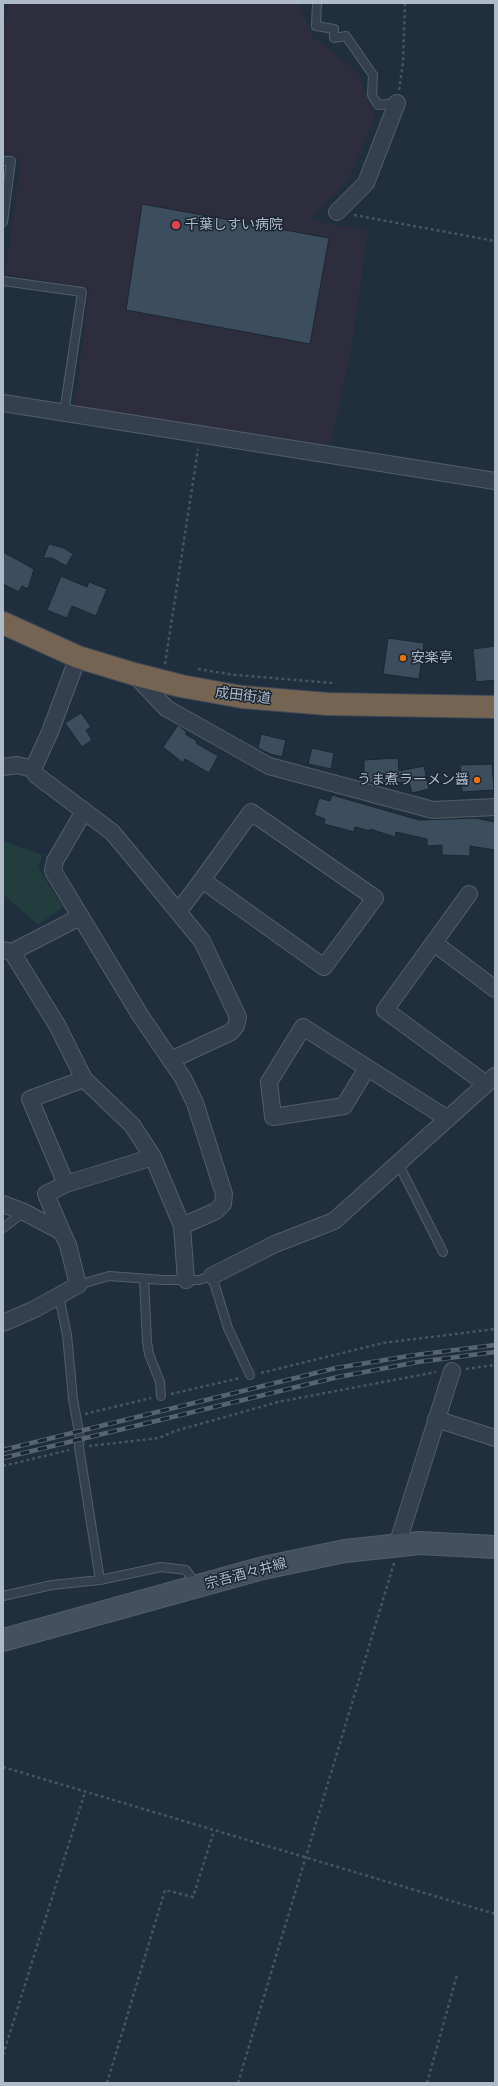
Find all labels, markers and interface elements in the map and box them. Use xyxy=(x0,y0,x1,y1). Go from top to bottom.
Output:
place label: 千葉しすい病院 xyxy=(185,217,283,233)
marker: 千葉しすい病院 xyxy=(170,219,182,231)
place label: 安楽亭 xyxy=(411,650,453,666)
marker: 安楽亭 xyxy=(398,653,408,663)
street label: 成田街道 xyxy=(214,684,272,708)
place label: うま煮ラーメン醤 xyxy=(357,772,469,788)
marker: うま煮ラーメン醤 xyxy=(472,775,482,785)
street label: 宗吾酒々井線 xyxy=(203,1555,289,1593)

